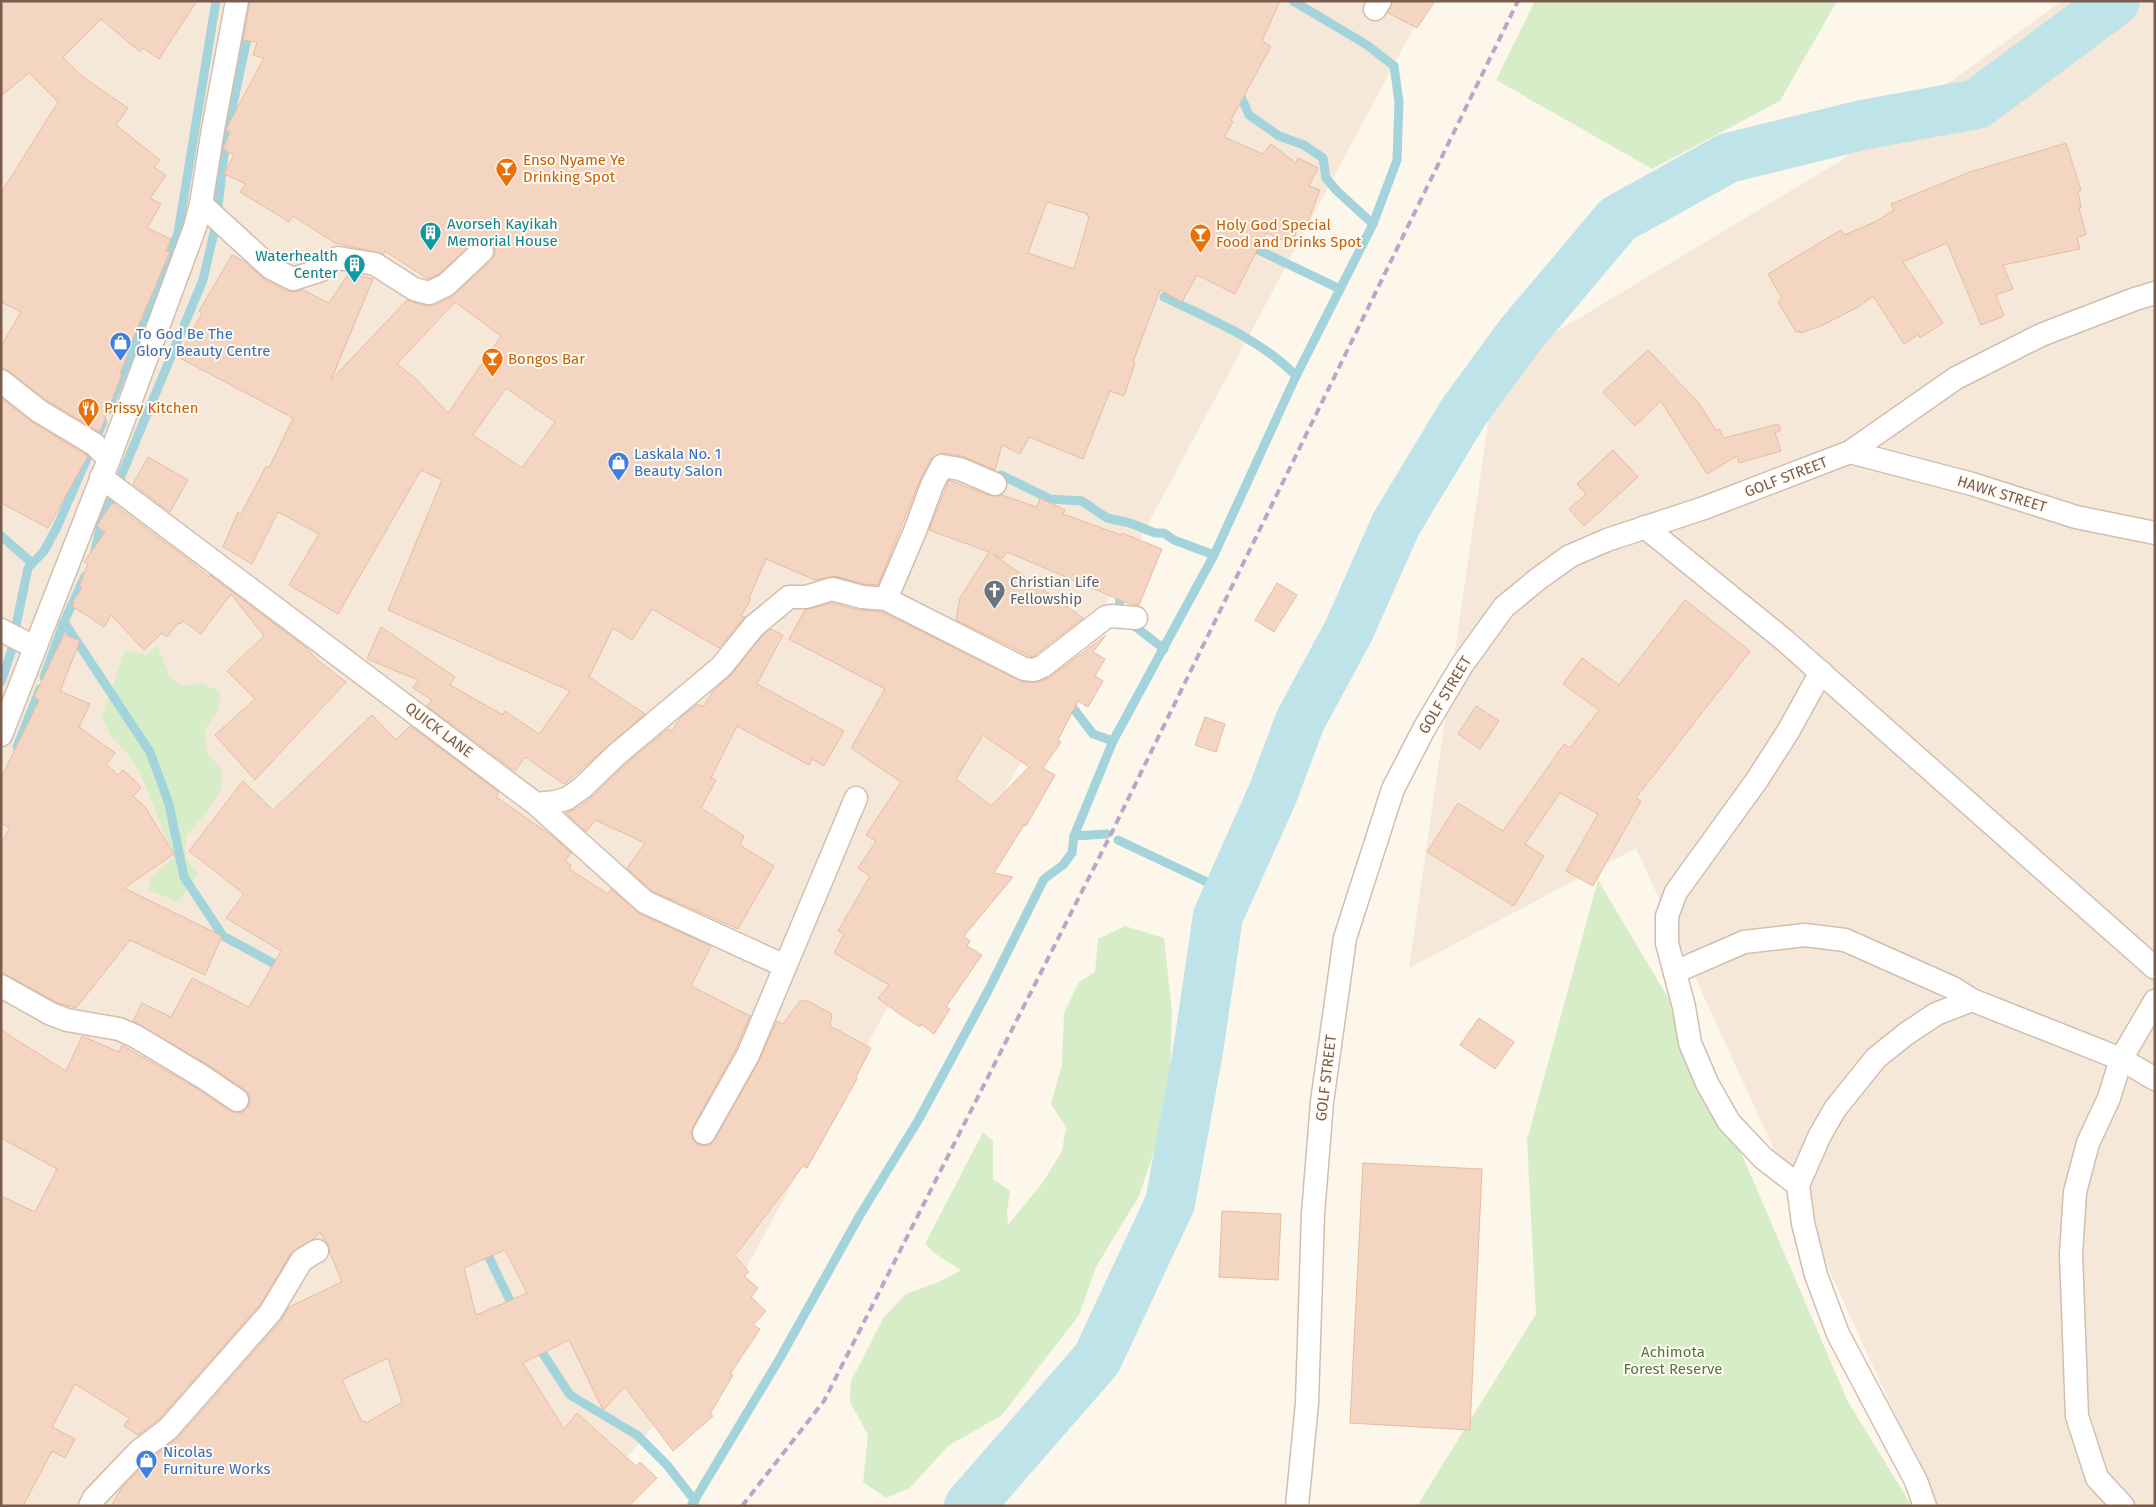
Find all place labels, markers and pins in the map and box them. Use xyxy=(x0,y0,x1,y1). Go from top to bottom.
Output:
place label: Enso Nyame Ye Drinking Spot xyxy=(523,151,626,186)
bar icon: Enso Nyame Ye Drinking Spot xyxy=(495,157,519,188)
place label: Avorseh Kayikah Memorial House xyxy=(447,215,558,250)
place label: Holy God Special Food and Drinks Spot xyxy=(1216,216,1362,251)
building icon: Avorseh Kayikah Memorial House xyxy=(419,221,443,252)
bar icon: Holy God Special Food and Drinks Spot xyxy=(1188,222,1212,253)
place label: Waterhealth Center xyxy=(255,247,338,282)
building icon: Waterhealth Center xyxy=(342,253,366,284)
place label: To God Be The Glory Beauty Centre xyxy=(136,325,270,360)
shop icon: To God Be The Glory Beauty Centre xyxy=(108,331,132,362)
bar icon: Bongos Bar xyxy=(480,347,504,378)
place label: Bongos Bar xyxy=(508,350,585,368)
restaurant icon: Prissy Kitchen xyxy=(76,396,100,427)
place label: Prissy Kitchen xyxy=(104,399,199,417)
place label: Laskala No. 1 Beauty Salon xyxy=(634,445,723,480)
shop icon: Laskala No. 1 Beauty Salon xyxy=(606,451,630,482)
place label: Christian Life Fellowship xyxy=(1010,573,1099,608)
church icon: Christian Life Fellowship xyxy=(982,579,1006,610)
place label: Nicolas Furniture Works xyxy=(163,1443,270,1478)
shop icon: Nicolas Furniture Works xyxy=(135,1449,159,1480)

